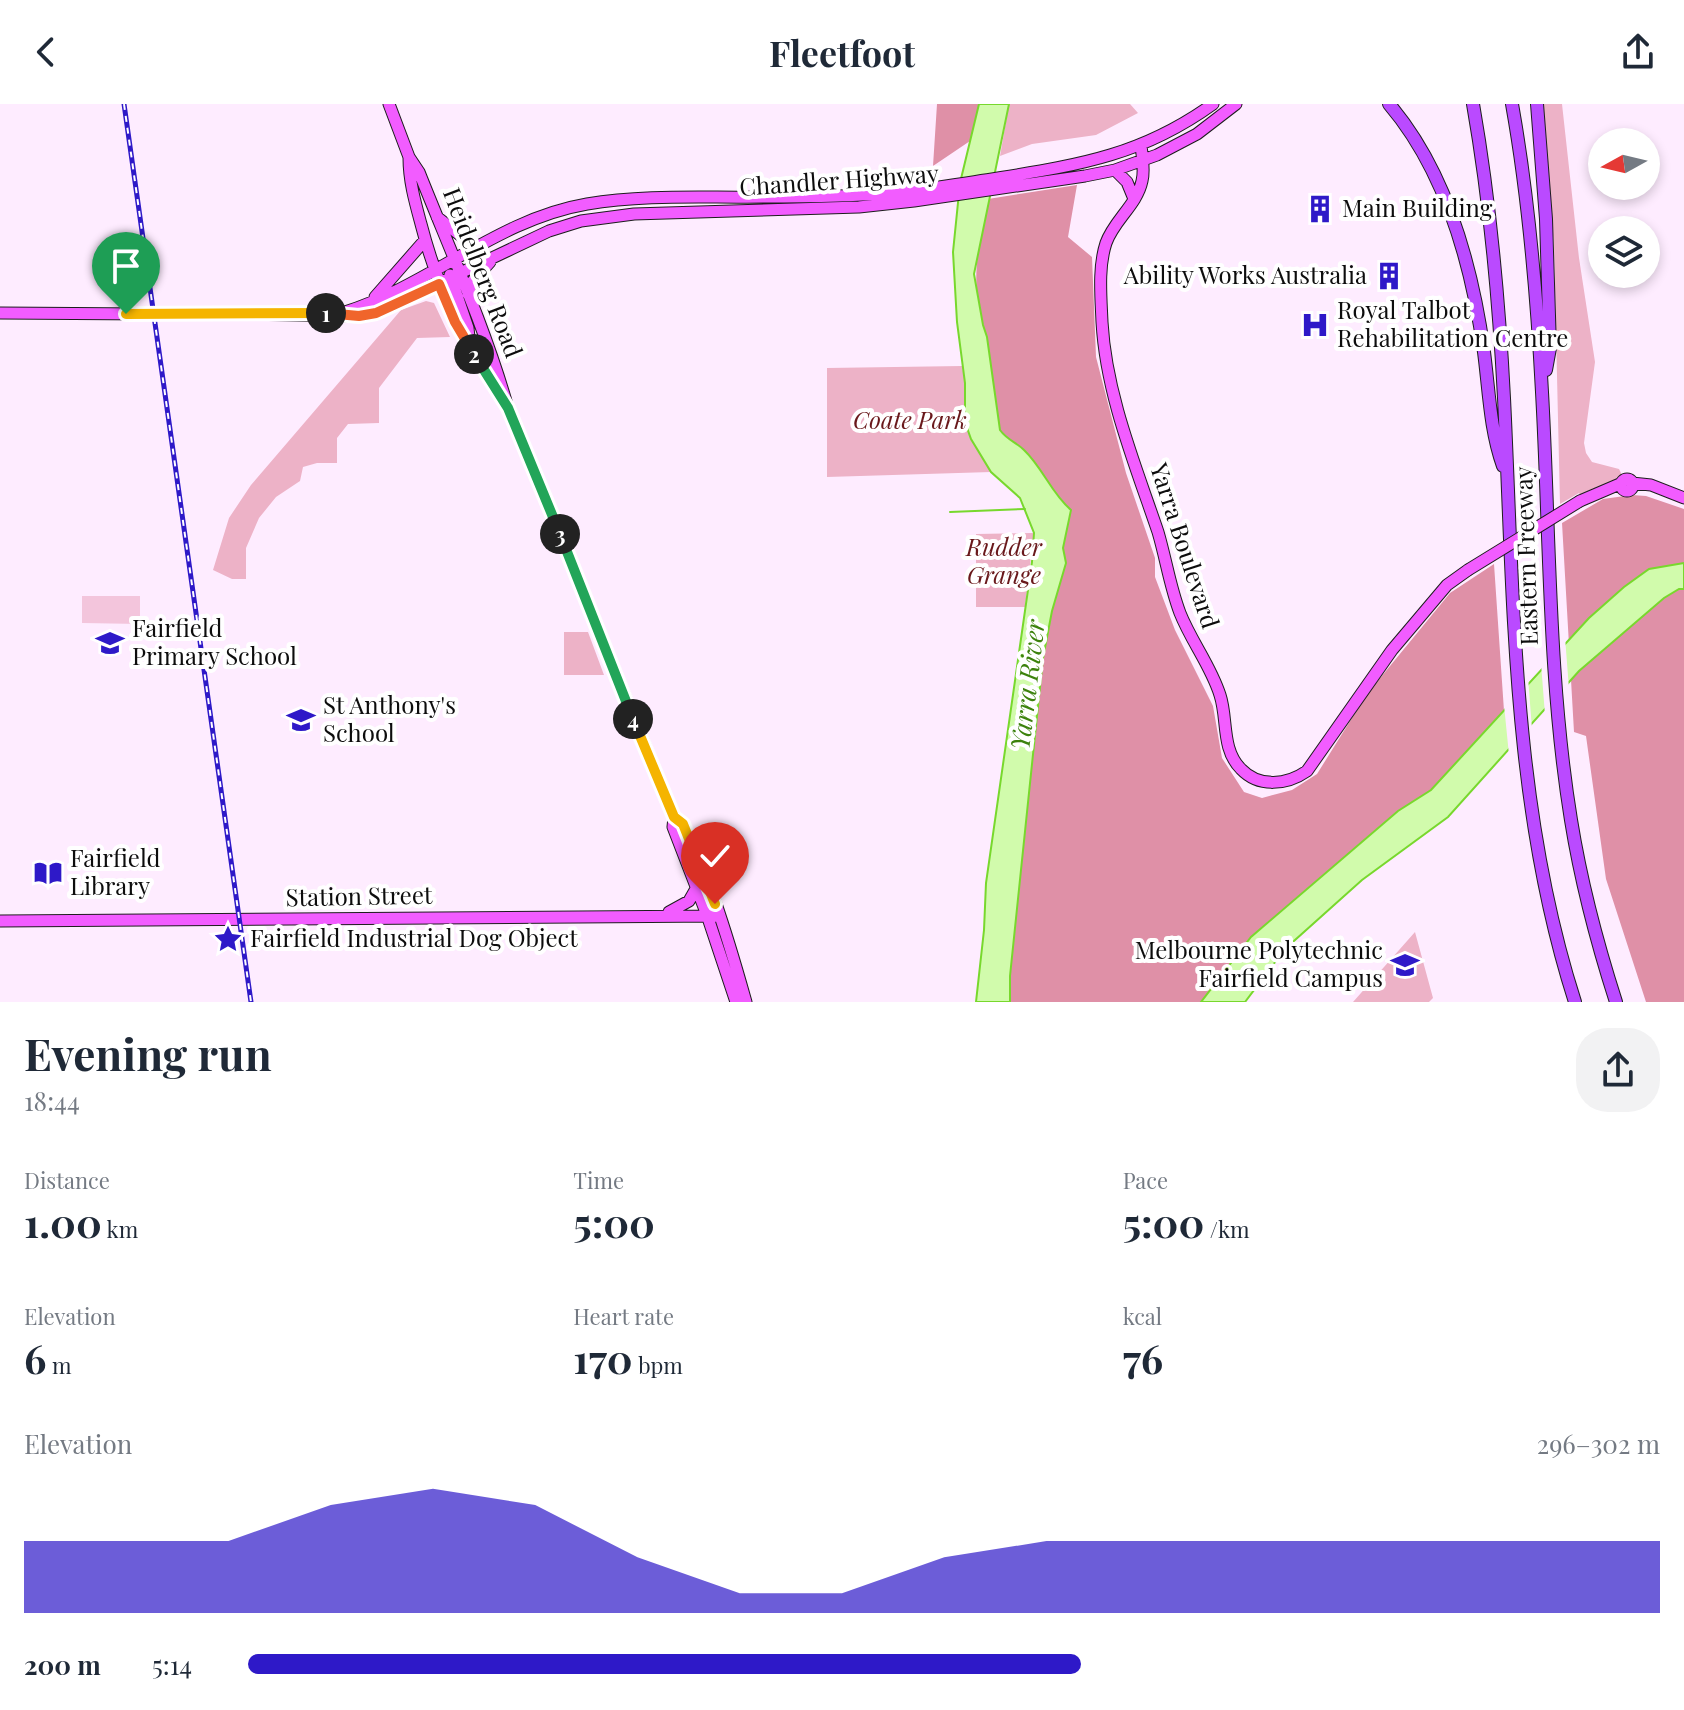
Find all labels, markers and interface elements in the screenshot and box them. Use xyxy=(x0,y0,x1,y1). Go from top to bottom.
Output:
text: Fleetfoot xyxy=(769,28,915,76)
icon: back xyxy=(24,30,68,74)
icon: share xyxy=(1616,30,1660,74)
north arrow xyxy=(1588,128,1660,200)
map controls xyxy=(1588,128,1660,288)
street label: Chandler Highway xyxy=(738,156,940,202)
street label: Heidelberg Road xyxy=(437,183,531,362)
place label: Main Building xyxy=(1342,191,1493,223)
building icon: Main Building xyxy=(1305,194,1335,224)
button: layers xyxy=(1588,216,1660,288)
pin xyxy=(92,232,160,314)
icon: arrive xyxy=(104,244,148,288)
place label: Ability Works Australia xyxy=(1123,258,1367,290)
building icon: Ability Works Australia xyxy=(1374,261,1404,291)
pin: 1 xyxy=(306,293,346,333)
place label: Royal Talbot Rehabilitation Centre xyxy=(1337,293,1568,353)
text: 1 xyxy=(322,298,330,328)
hospital icon: Royal Talbot Rehabilitation Centre xyxy=(1300,310,1330,340)
pin: 2 xyxy=(454,334,494,374)
text: 2 xyxy=(468,339,480,369)
park label: Coate Park xyxy=(853,403,967,435)
street label: Yarra Boulevard xyxy=(1144,458,1228,632)
street label: Eastern Freeway xyxy=(1506,466,1544,646)
pin: 3 xyxy=(540,514,580,554)
text: 3 xyxy=(555,519,565,549)
park label: Rudder Grange xyxy=(965,530,1043,590)
place label: Fairfield Primary School xyxy=(132,611,297,671)
water label: Yarra River xyxy=(1001,617,1052,752)
school or university icon: Fairfield Primary School xyxy=(95,628,125,658)
place label: St Anthony's School xyxy=(323,688,456,748)
pin: 4 xyxy=(613,699,653,739)
text: 4 xyxy=(627,704,639,734)
school or university icon: St Anthony's School xyxy=(286,705,316,735)
pin xyxy=(681,822,749,904)
icon: check xyxy=(693,834,737,878)
place label: Fairfield Library xyxy=(70,841,161,901)
library icon: Fairfield Library xyxy=(33,858,63,888)
street label: Station Street xyxy=(285,878,433,912)
place label: Fairfield Industrial Dog Object xyxy=(250,921,578,953)
place icon: Fairfield Industrial Dog Object xyxy=(213,924,243,954)
place label: Melbourne Polytechnic Fairfield Campus xyxy=(1135,933,1383,993)
school or university icon: Melbourne Polytechnic Fairfield Campus xyxy=(1390,950,1420,980)
text: Evening run xyxy=(24,1023,272,1082)
button: share xyxy=(1576,1028,1660,1112)
text: 18:44 xyxy=(24,1083,80,1118)
text: Distance xyxy=(24,1165,110,1195)
text: Time xyxy=(573,1165,624,1195)
text: Pace xyxy=(1123,1165,1168,1195)
text: 1.00 xyxy=(24,1195,102,1248)
text: 5:00 xyxy=(573,1195,655,1248)
text: 5:00 xyxy=(1123,1195,1204,1248)
text: km xyxy=(102,1214,138,1244)
text: /km xyxy=(1204,1214,1250,1244)
text: Elevation xyxy=(24,1301,116,1331)
text: Heart rate xyxy=(573,1301,674,1331)
text: kcal xyxy=(1123,1301,1162,1331)
text: 6 xyxy=(24,1331,46,1384)
text: 170 xyxy=(573,1331,633,1384)
text: 76 xyxy=(1123,1331,1163,1384)
text: m xyxy=(46,1350,71,1380)
text: bpm xyxy=(633,1350,683,1380)
text: Elevation xyxy=(24,1426,132,1461)
text: 296–302 m xyxy=(1537,1426,1660,1461)
text: 200 m xyxy=(24,1647,101,1682)
text: 5:14 xyxy=(152,1647,192,1682)

